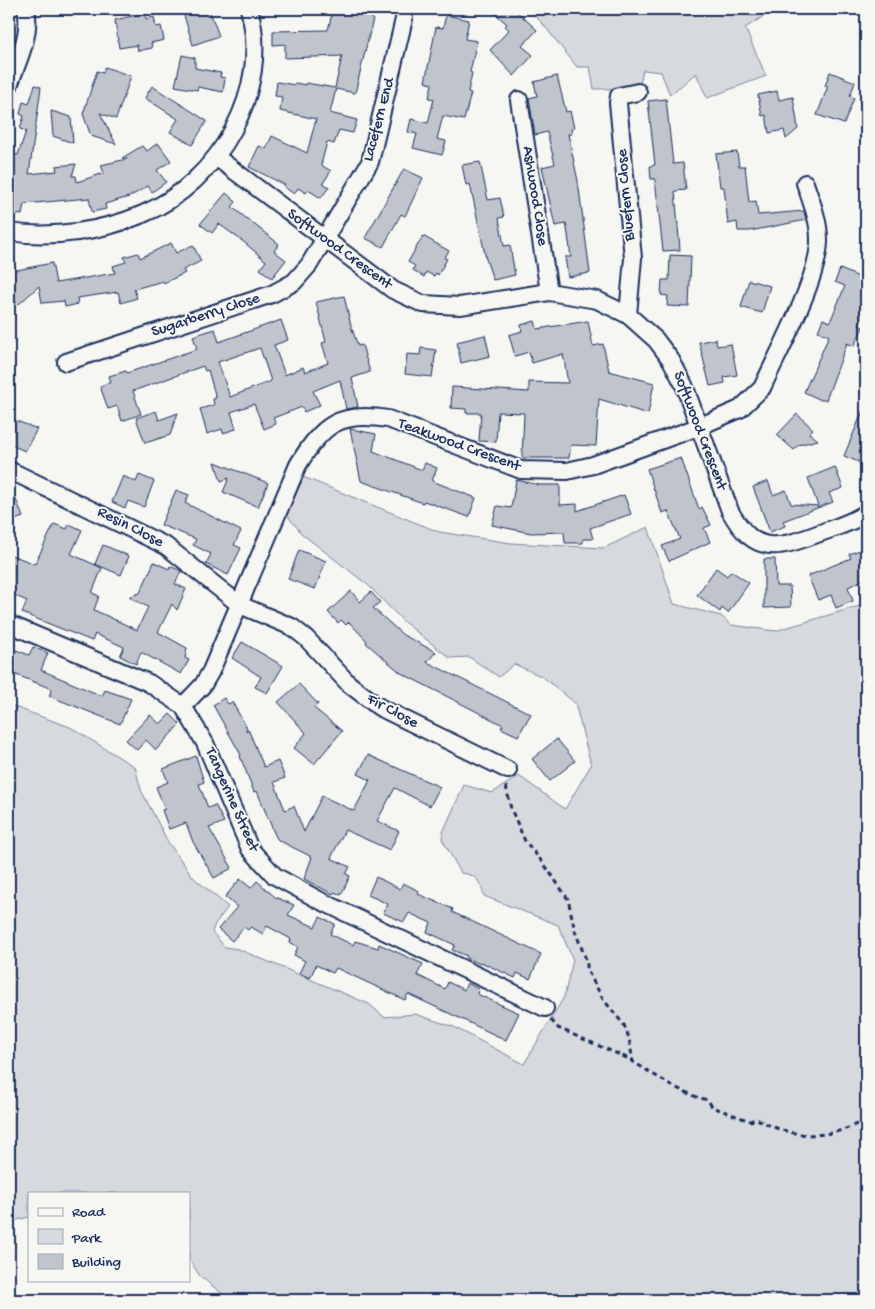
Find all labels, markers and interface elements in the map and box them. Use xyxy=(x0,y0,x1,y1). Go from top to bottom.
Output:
street label: Lacefern End xyxy=(360,75,401,164)
street label: Ashwood Close xyxy=(517,145,551,248)
street label: Bluefern Close xyxy=(613,147,641,243)
street label: Softwood Crescent xyxy=(283,205,397,295)
street label: Sugarberry Close xyxy=(149,289,263,342)
street label: Softwood Crescent xyxy=(668,369,731,494)
street label: Teakwood Crescent xyxy=(394,415,524,477)
street label: Resin Close xyxy=(94,503,167,553)
street label: Fir Close xyxy=(362,690,422,734)
street label: Tangerine Street xyxy=(199,744,263,856)
legend xyxy=(28,1192,190,1282)
text: Road xyxy=(72,1204,106,1222)
text: Park xyxy=(71,1230,102,1248)
text: Building xyxy=(71,1254,121,1272)

